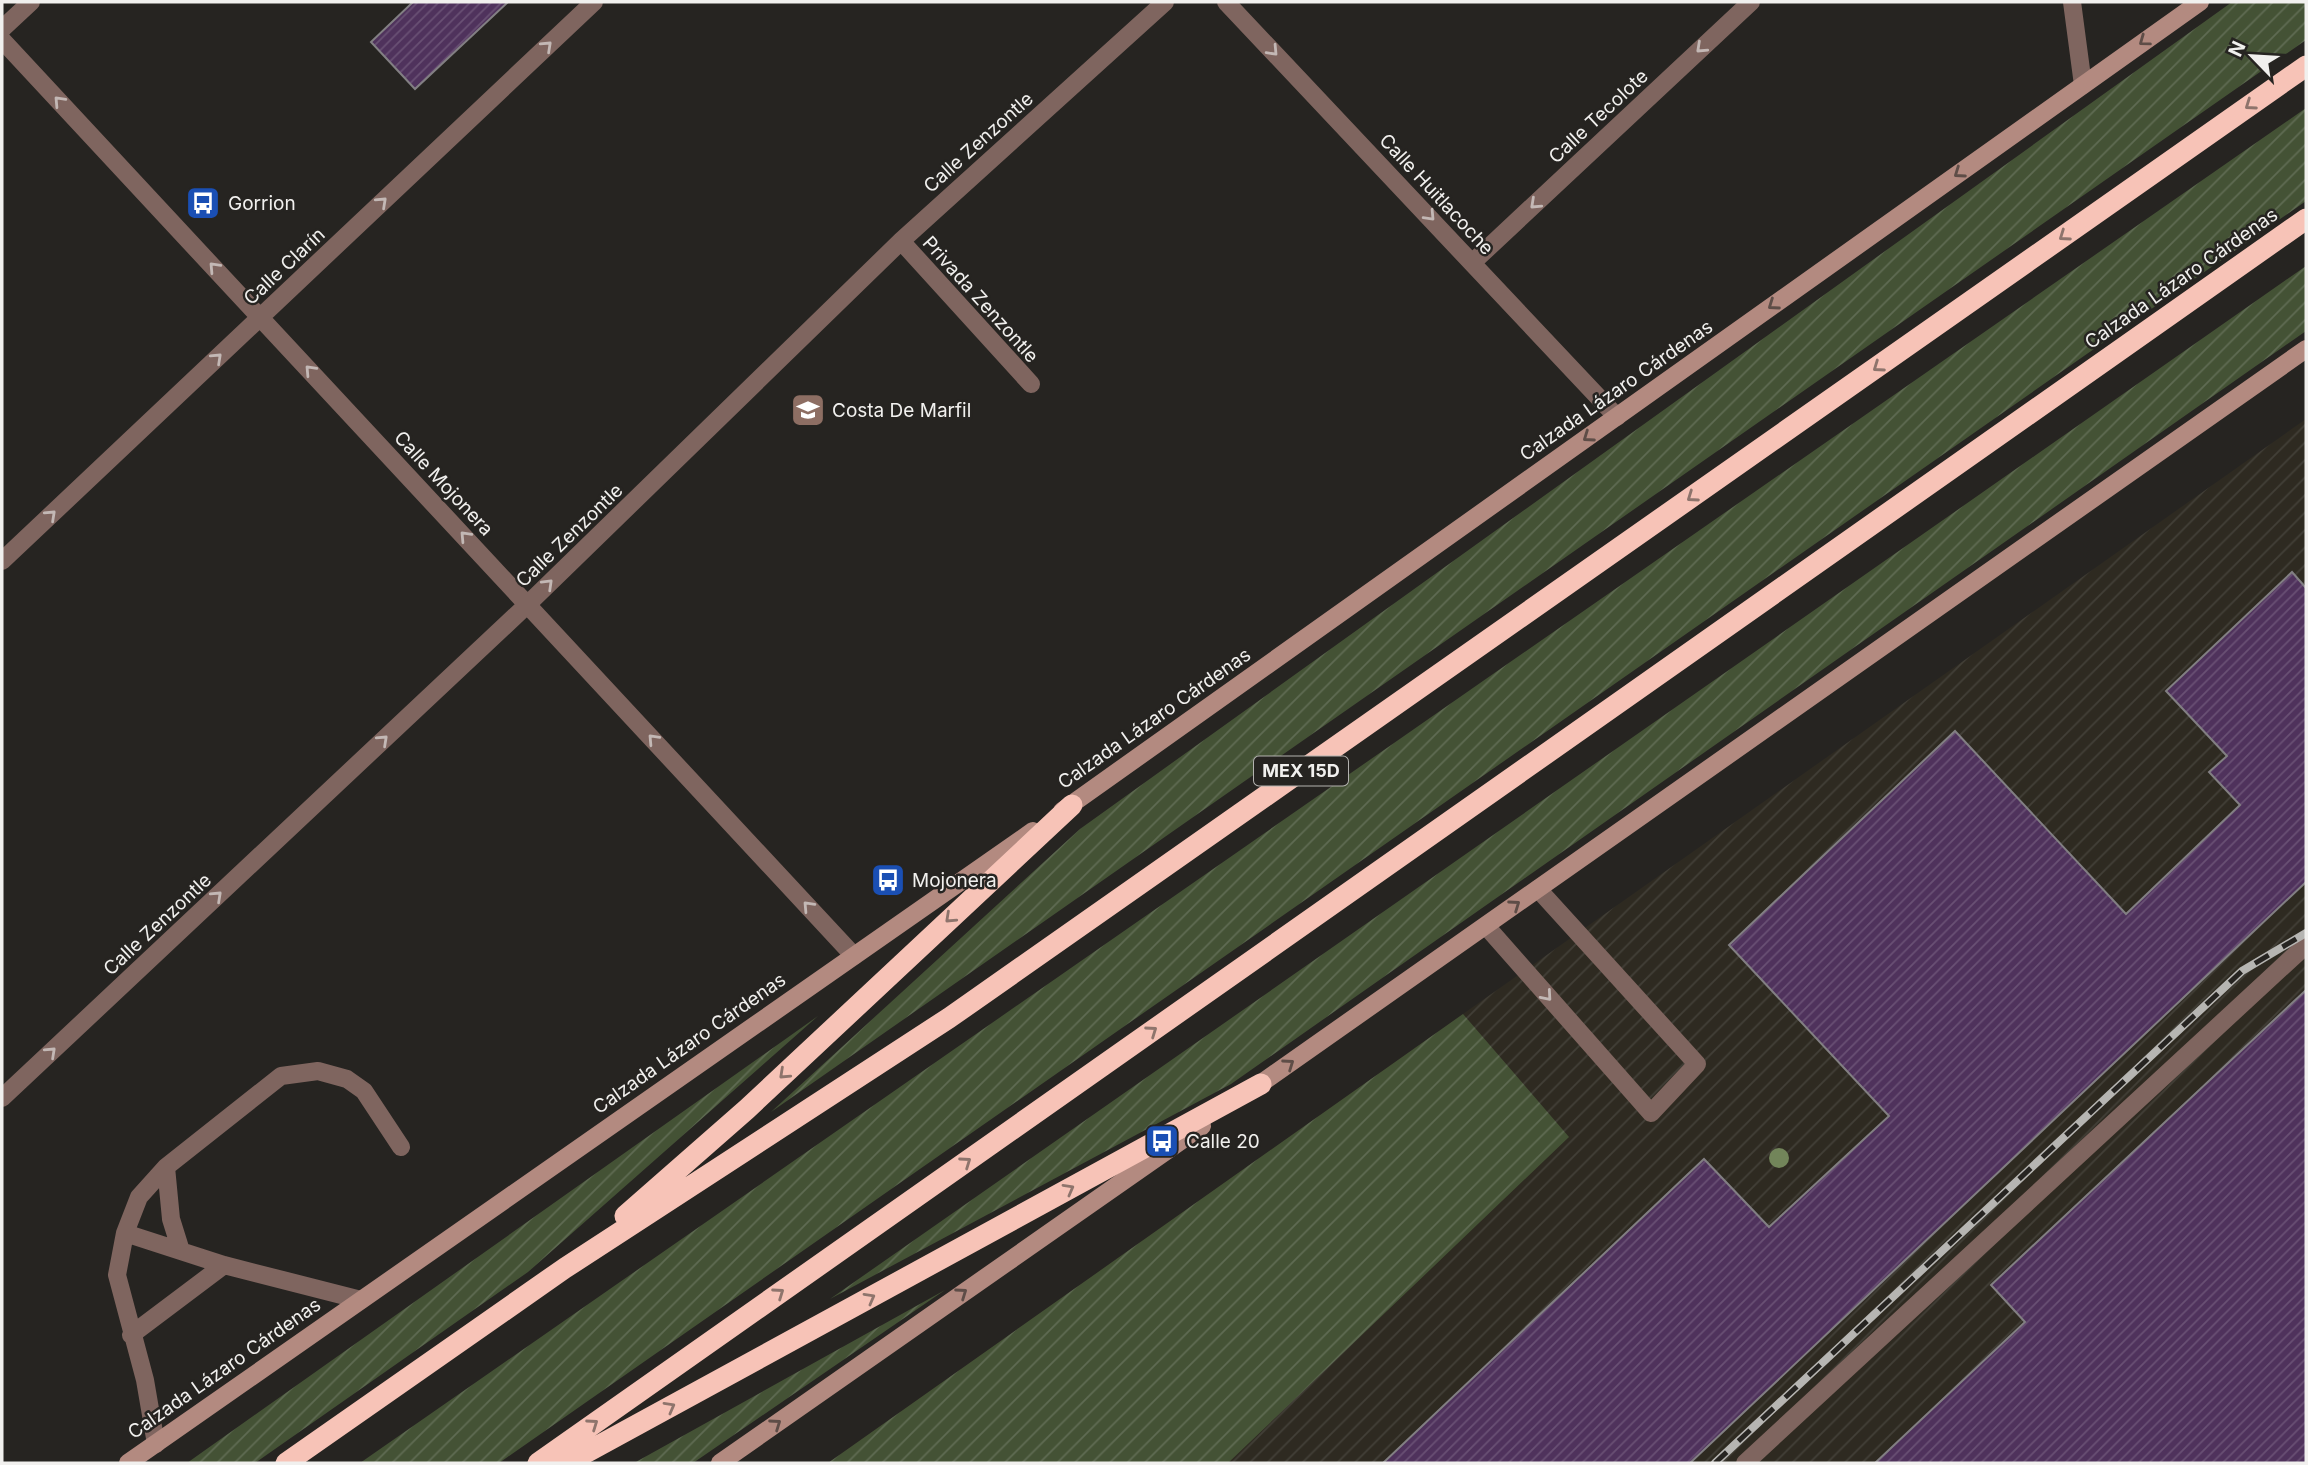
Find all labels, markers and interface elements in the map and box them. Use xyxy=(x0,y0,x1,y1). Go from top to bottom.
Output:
north arrow xyxy=(2217,21,2287,91)
one-way arrow xyxy=(2139,33,2152,45)
text: N xyxy=(2224,38,2251,60)
one-way arrow xyxy=(1697,40,1710,53)
one-way arrow xyxy=(539,41,552,54)
one-way arrow xyxy=(1265,43,1278,56)
street label: Calle Tecolote xyxy=(1544,65,1653,168)
street label: Calle Zenzontle xyxy=(919,87,1038,197)
one-way arrow xyxy=(54,96,67,109)
one-way arrow xyxy=(2245,97,2258,109)
street label: Calle Huitlacoche xyxy=(1375,129,1499,260)
one-way arrow xyxy=(1954,165,1967,177)
bus stop icon: Gorrion xyxy=(184,184,222,222)
place label: Gorrion xyxy=(228,192,296,215)
one-way arrow xyxy=(1530,195,1543,208)
one-way arrow xyxy=(374,198,387,211)
street label: Calzada Lázaro Cárdenas xyxy=(2080,203,2282,354)
one-way arrow xyxy=(1421,208,1434,221)
street label: Calle Clarín xyxy=(239,223,330,310)
one-way arrow xyxy=(2059,228,2072,240)
street label: Privada Zenzontle xyxy=(918,231,1043,367)
one-way arrow xyxy=(210,262,222,275)
one-way arrow xyxy=(1768,297,1781,309)
street label: Calzada Lázaro Cárdenas xyxy=(1515,315,1717,466)
one-way arrow xyxy=(209,354,222,367)
one-way arrow xyxy=(1873,358,1886,371)
one-way arrow xyxy=(306,365,318,378)
school or university icon: Costa De Marfil xyxy=(789,391,827,429)
place label: Costa De Marfil xyxy=(832,399,971,422)
street label: Calle Mojonera xyxy=(389,426,498,540)
one-way arrow xyxy=(1583,429,1596,441)
street label: Calle Zenzontle xyxy=(511,479,627,592)
one-way arrow xyxy=(1686,489,1699,502)
one-way arrow xyxy=(43,510,56,523)
one-way arrow xyxy=(461,532,474,545)
one-way arrow xyxy=(540,579,553,592)
street label: Calzada Lázaro Cárdenas xyxy=(1053,643,1255,794)
one-way arrow xyxy=(649,734,662,747)
one-way arrow xyxy=(375,736,388,748)
road number: MEX 15D xyxy=(1254,756,1348,786)
bus stop icon: Mojonera xyxy=(869,861,907,899)
street label: Calle Zenzontle xyxy=(99,869,216,980)
place label: Mojonera xyxy=(912,869,997,892)
one-way arrow xyxy=(209,892,222,904)
one-way arrow xyxy=(804,901,816,914)
one-way arrow xyxy=(1507,901,1520,913)
one-way arrow xyxy=(945,910,958,923)
street label: Calzada Lázaro Cárdenas xyxy=(588,968,790,1119)
one-way arrow xyxy=(1539,988,1551,1001)
one-way arrow xyxy=(1144,1026,1157,1039)
one-way arrow xyxy=(43,1047,56,1060)
one-way arrow xyxy=(1281,1060,1294,1072)
one-way arrow xyxy=(779,1066,792,1079)
bus stop icon: Calle 20 xyxy=(1143,1122,1181,1160)
place label: Calle 20 xyxy=(1186,1130,1260,1153)
one-way arrow xyxy=(958,1157,971,1170)
one-way arrow xyxy=(1062,1183,1074,1197)
one-way arrow xyxy=(772,1288,785,1301)
one-way arrow xyxy=(954,1289,967,1301)
street label: Calzada Lázaro Cárdenas xyxy=(123,1293,325,1444)
one-way arrow xyxy=(862,1293,875,1306)
one-way arrow xyxy=(663,1402,675,1415)
one-way arrow xyxy=(586,1419,599,1432)
one-way arrow xyxy=(768,1420,781,1432)

